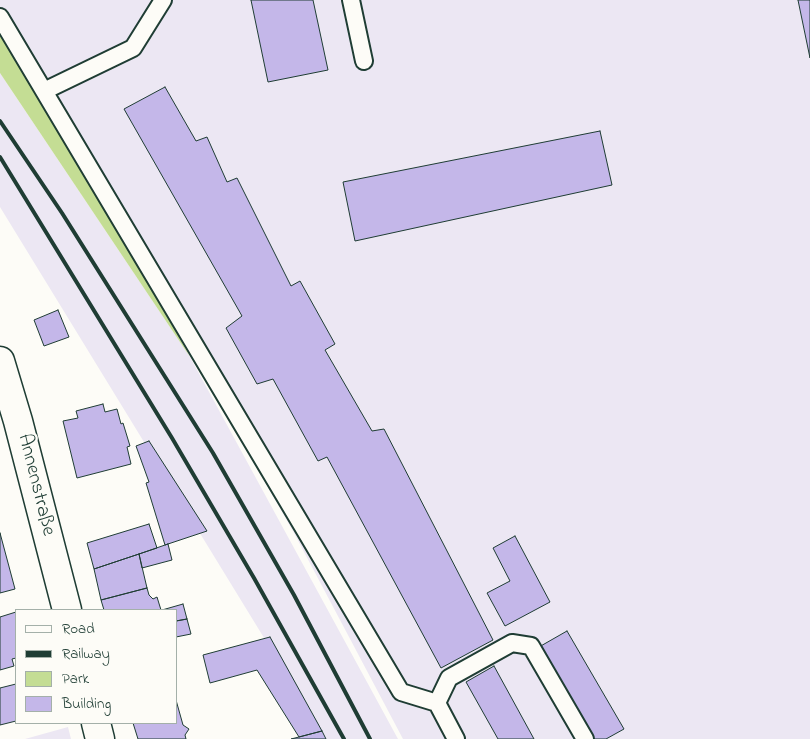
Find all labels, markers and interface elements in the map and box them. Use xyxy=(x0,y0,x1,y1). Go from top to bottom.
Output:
street label: Annenstraße xyxy=(11,432,59,538)
legend xyxy=(15,609,178,724)
text: Road xyxy=(62,618,95,640)
text: Railway xyxy=(62,643,110,665)
text: Park xyxy=(62,668,89,690)
text: Building xyxy=(62,693,111,715)

